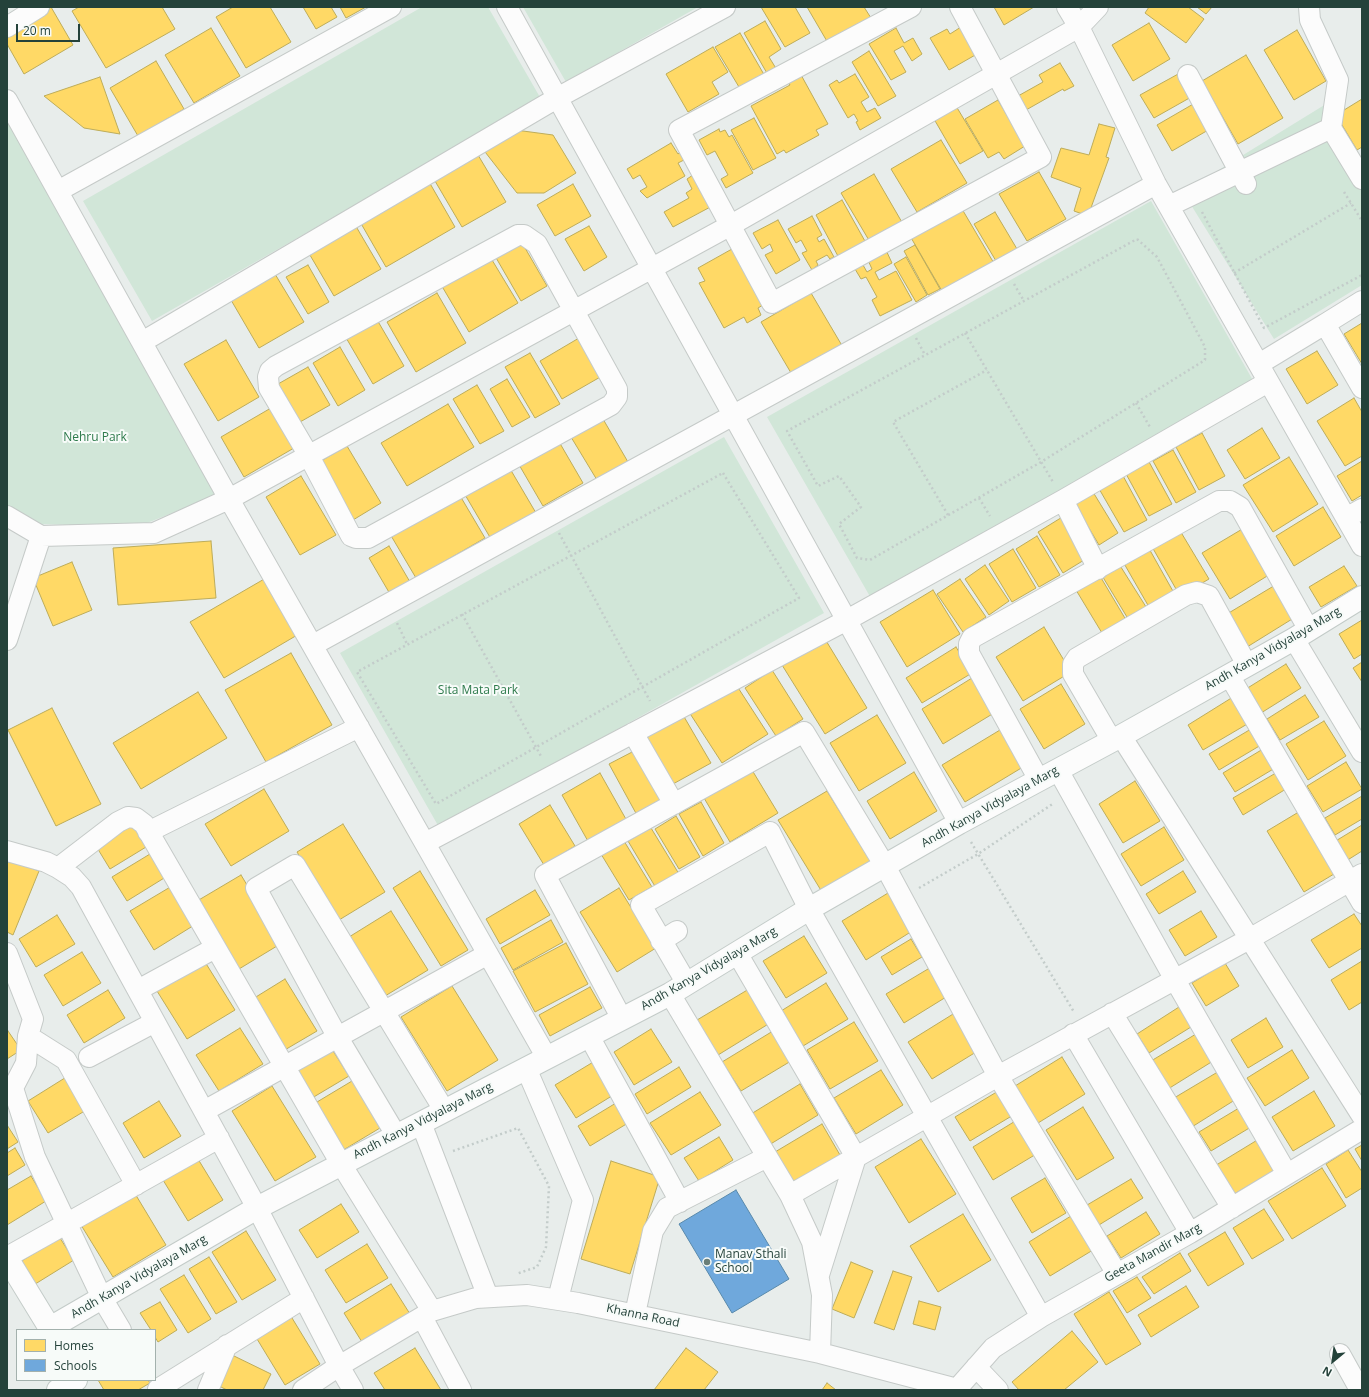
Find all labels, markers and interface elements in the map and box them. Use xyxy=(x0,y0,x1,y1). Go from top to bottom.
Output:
scale bar xyxy=(18,16,82,42)
text: 20 m xyxy=(23,22,51,39)
park label: Nehru Park xyxy=(63,431,127,445)
street label: Andh Kanya Vidyalaya Marg xyxy=(1202,604,1344,694)
park label: Sita Mata Park xyxy=(438,684,518,698)
street label: Andh Kanya Vidyalaya Marg xyxy=(919,763,1061,851)
street label: Andh Kanya Vidyalaya Marg xyxy=(638,924,780,1014)
street label: Andh Kanya Vidyalaya Marg xyxy=(351,1080,495,1162)
street label: Geeta Mandir Marg xyxy=(1102,1220,1204,1286)
street label: Andh Kanya Vidyalaya Marg xyxy=(68,1232,210,1322)
place label: Manav Sthali School xyxy=(715,1248,787,1276)
marker: Manav Sthali School xyxy=(702,1257,712,1267)
street label: Khanna Road xyxy=(605,1301,681,1331)
legend xyxy=(16,1329,156,1381)
text: Homes xyxy=(54,1337,94,1354)
north arrow xyxy=(1313,1341,1353,1381)
text: Schools xyxy=(54,1357,97,1374)
text: N xyxy=(1319,1363,1334,1381)

